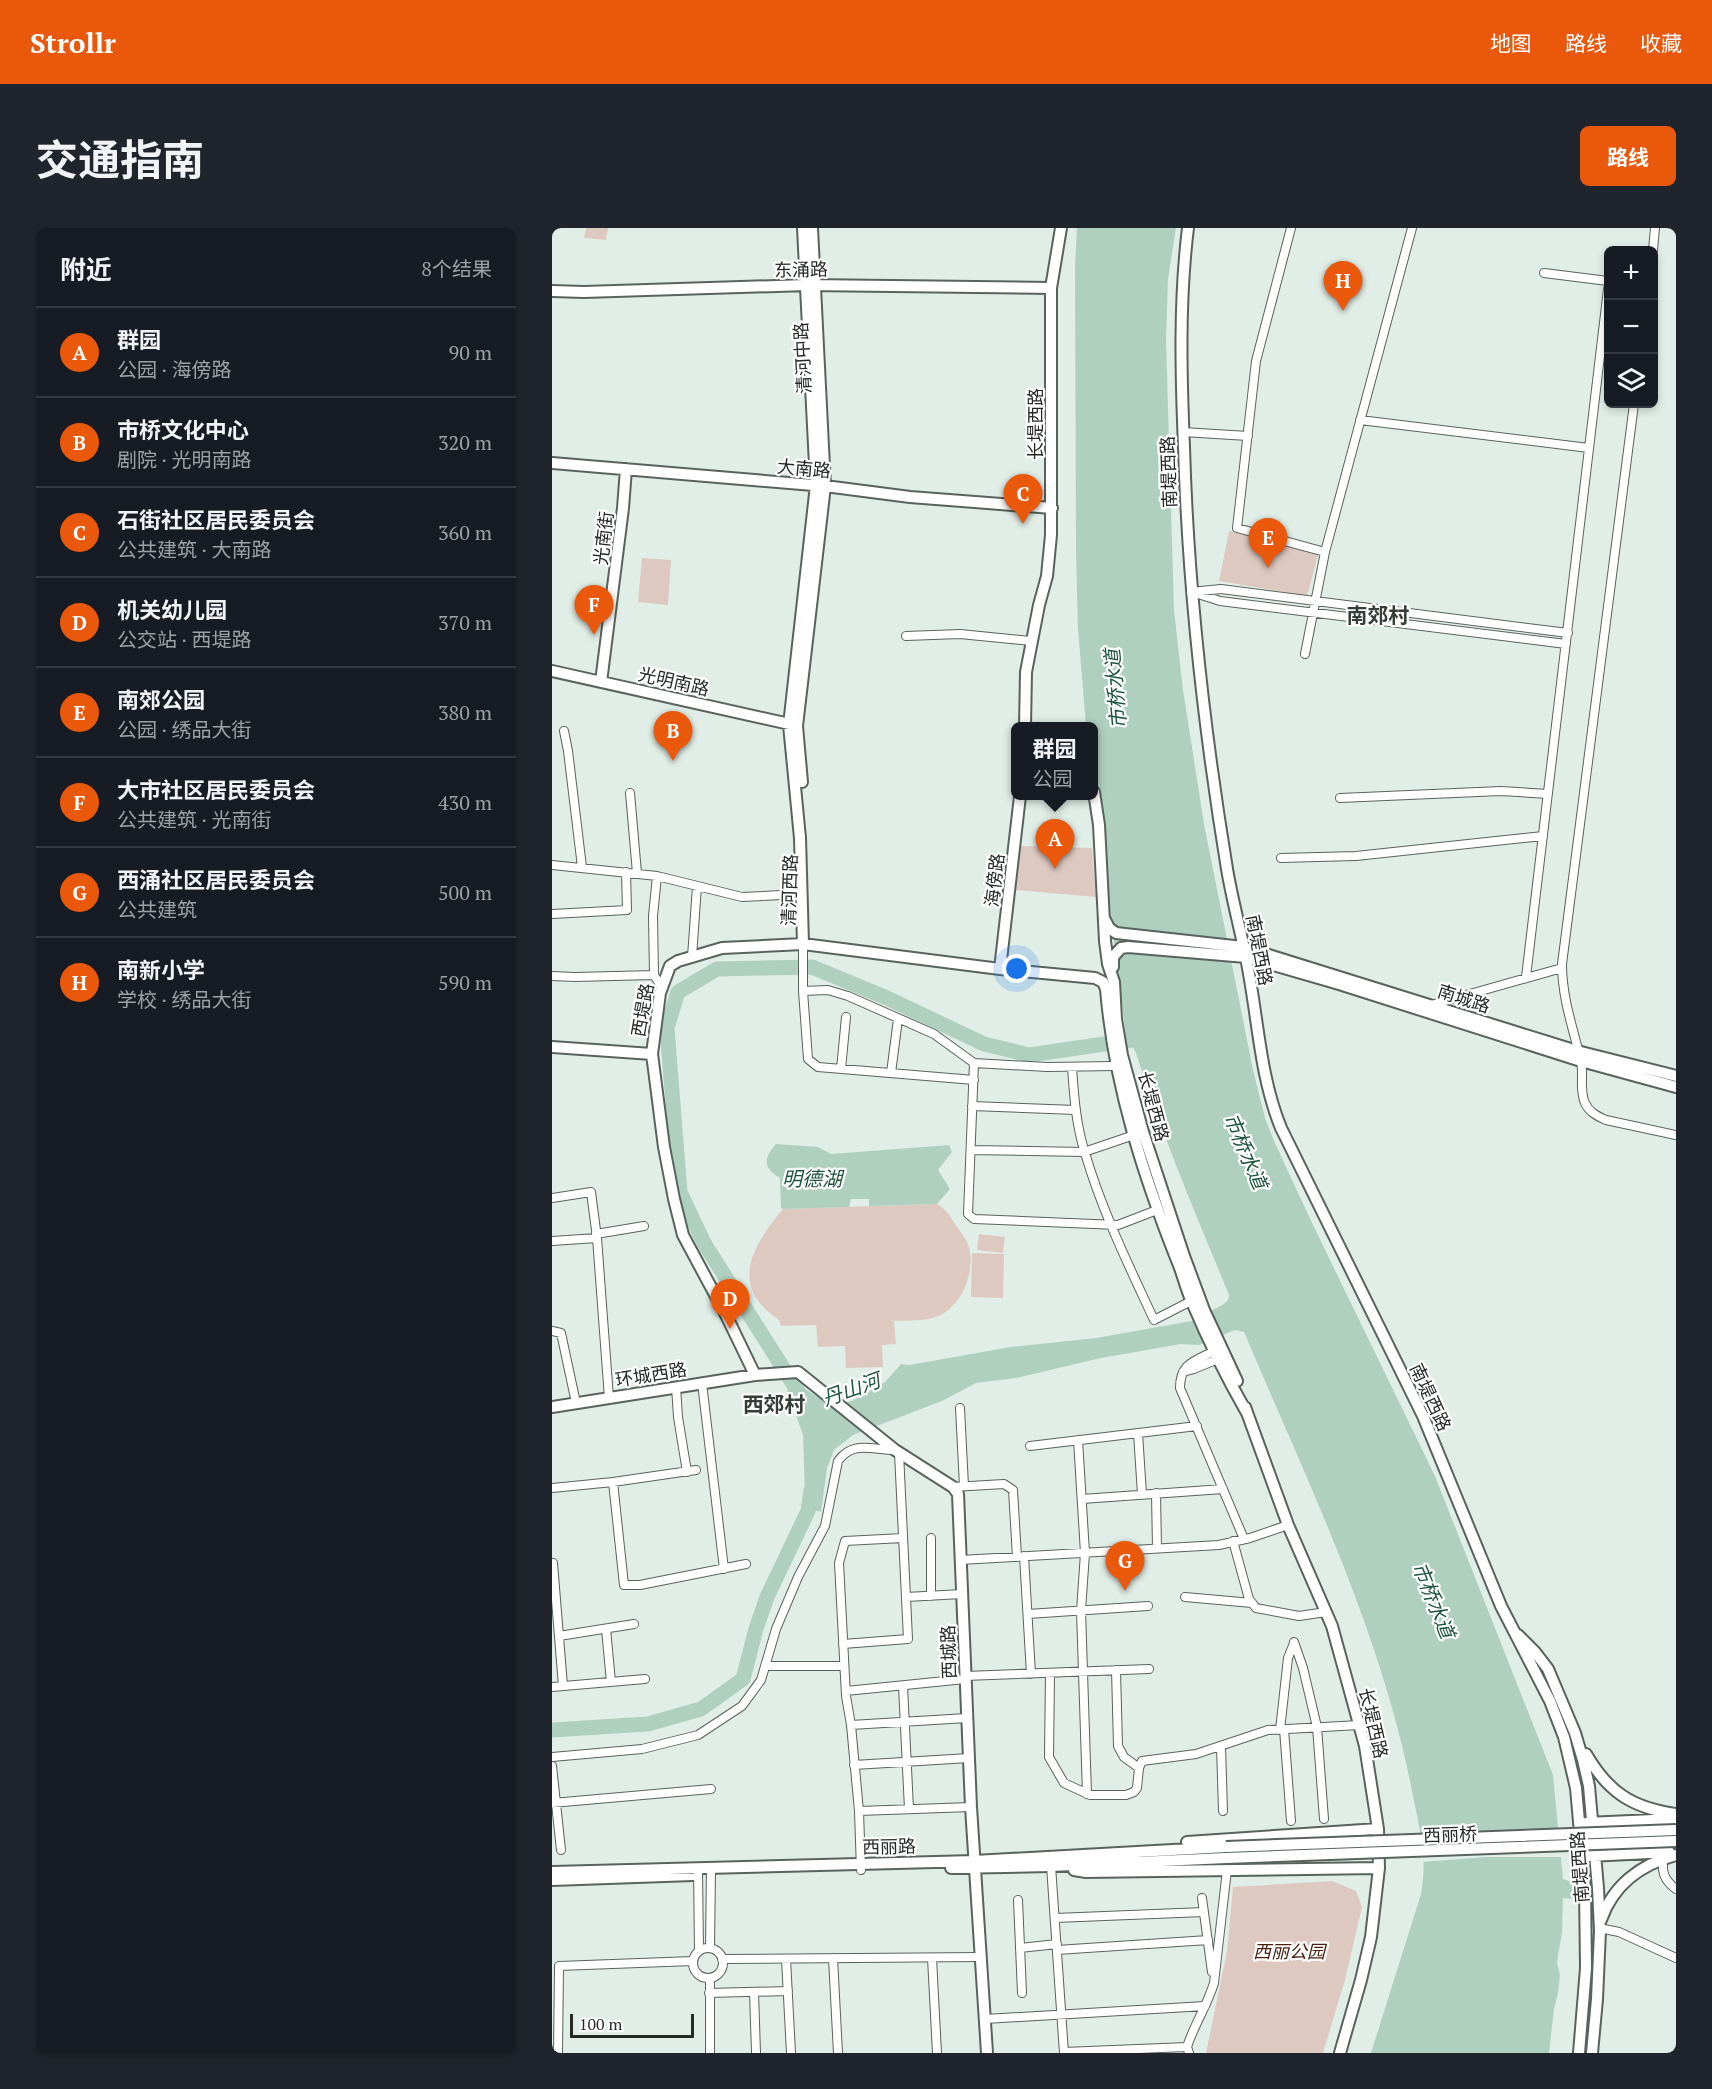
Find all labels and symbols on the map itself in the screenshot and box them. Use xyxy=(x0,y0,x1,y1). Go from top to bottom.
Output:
street label: 东涌路 xyxy=(774,257,828,281)
pin: H xyxy=(1324,262,1362,311)
street label: 清河中路 xyxy=(788,321,816,395)
street label: 长堤西路 xyxy=(1023,388,1047,460)
street label: 南堤西路 xyxy=(1155,436,1181,508)
street label: 大南路 xyxy=(776,454,832,482)
pin: C xyxy=(1004,474,1042,524)
street label: 光南街 xyxy=(588,510,618,566)
pin: E xyxy=(1248,518,1288,568)
pin: F xyxy=(574,586,614,635)
district label: 南郊村 xyxy=(1347,601,1410,629)
water label: 市桥水道 xyxy=(1098,645,1132,730)
street label: 光明南路 xyxy=(636,661,712,701)
pin: B xyxy=(654,712,692,761)
pin: A xyxy=(1036,820,1074,869)
street label: 海傍路 xyxy=(979,852,1009,908)
street label: 清河西路 xyxy=(776,854,802,926)
street label: 南堤西路 xyxy=(1241,912,1279,988)
your location xyxy=(1002,954,1031,983)
street label: 南城路 xyxy=(1435,978,1493,1018)
street label: 西堤路 xyxy=(625,981,659,1039)
street label: 长堤西路 xyxy=(1133,1068,1175,1144)
water label: 市桥水道 xyxy=(1218,1109,1275,1196)
water label: 明德湖 xyxy=(782,1165,845,1192)
pin: D xyxy=(710,1280,750,1329)
street label: 环城西路 xyxy=(614,1357,688,1391)
street label: 南堤西路 xyxy=(1405,1359,1457,1435)
water label: 丹山河 xyxy=(818,1365,888,1412)
district label: 西郊村 xyxy=(743,1390,806,1418)
pin: G xyxy=(1106,1542,1144,1591)
water label: 市桥水道 xyxy=(1406,1558,1463,1645)
street label: 西城路 xyxy=(935,1625,961,1679)
street label: 长堤西路 xyxy=(1354,1685,1394,1761)
street label: 西丽桥 xyxy=(1423,1821,1477,1847)
street label: 南堤西路 xyxy=(1565,1830,1593,1904)
street label: 西丽路 xyxy=(862,1834,916,1858)
park label: 西丽公园 xyxy=(1253,1939,1328,1963)
scale bar xyxy=(570,2011,694,2038)

